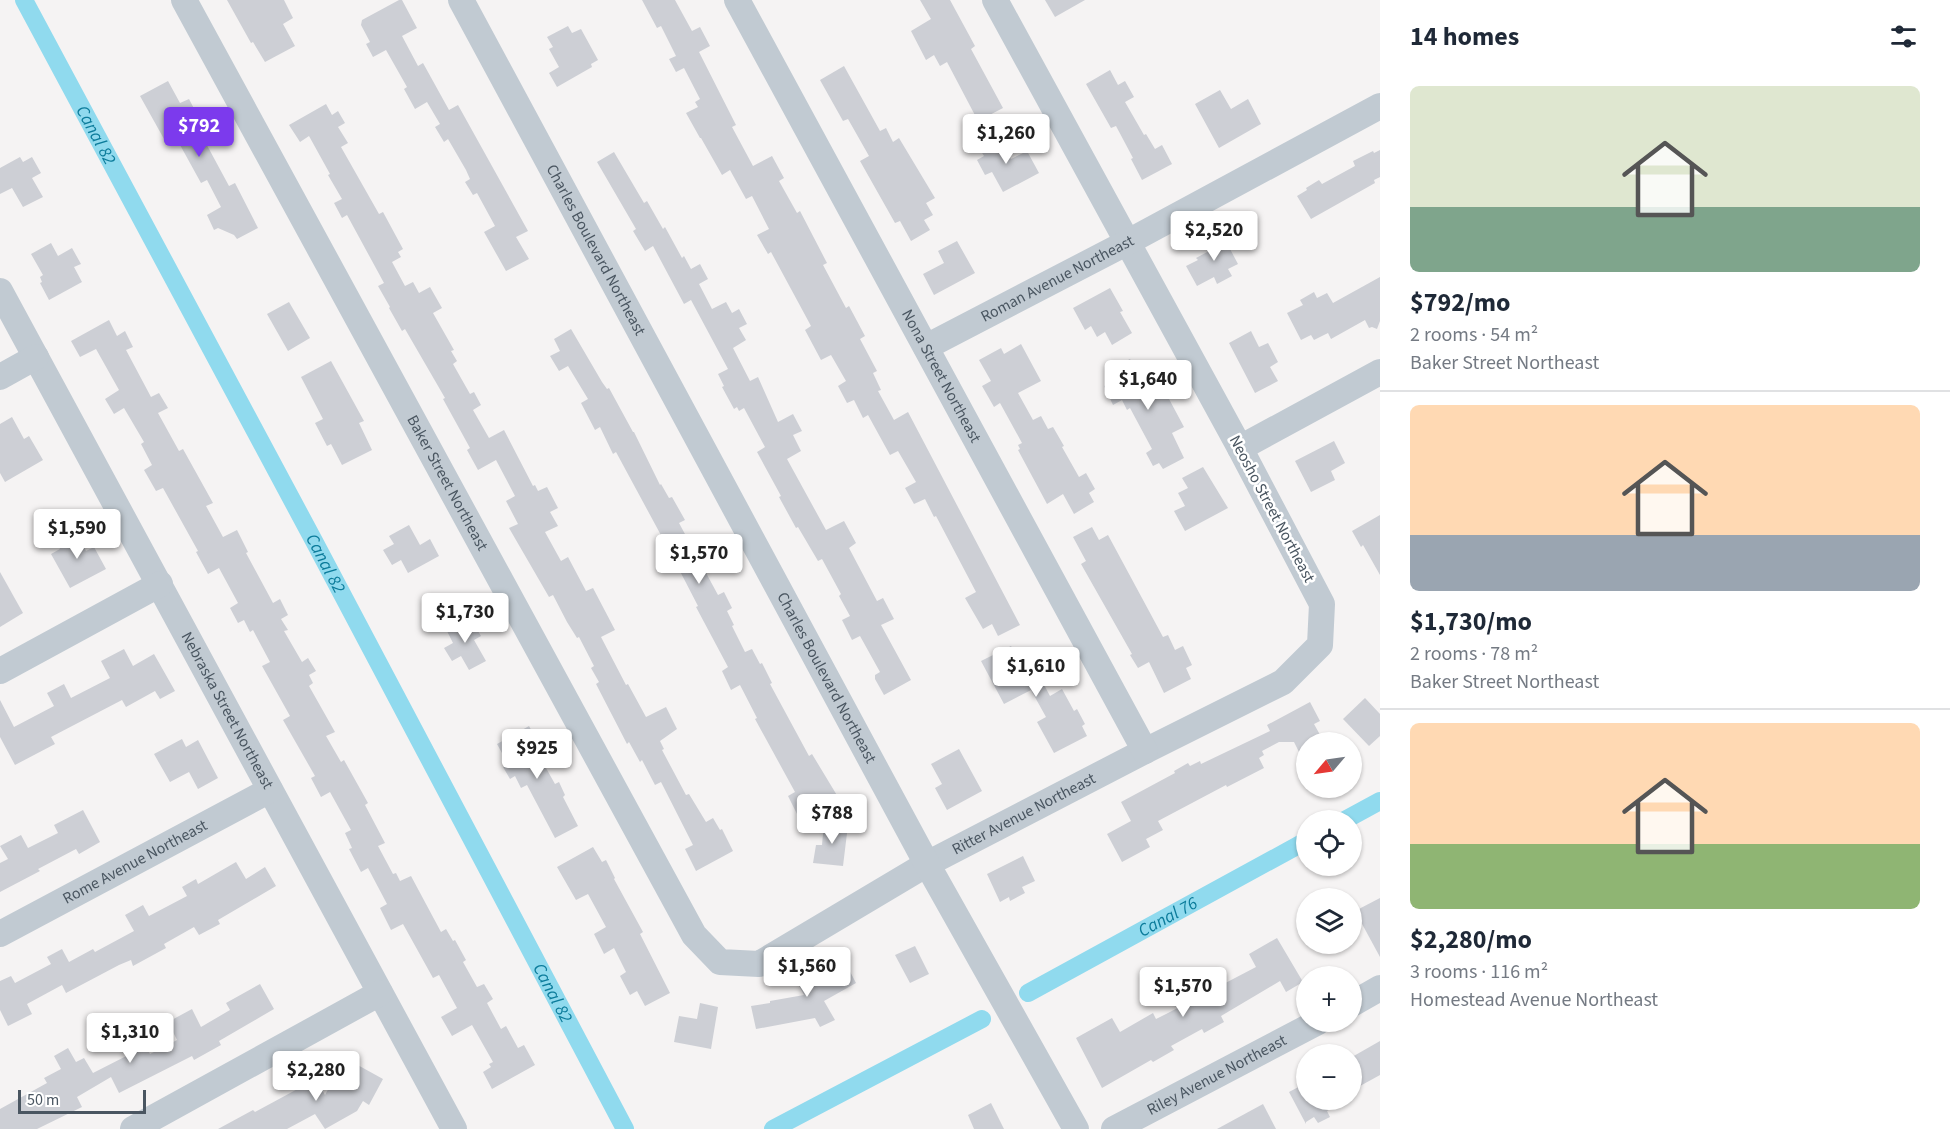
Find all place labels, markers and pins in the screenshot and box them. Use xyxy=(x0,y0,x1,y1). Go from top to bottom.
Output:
pin: $792 xyxy=(163,107,235,158)
pin: $1,260 xyxy=(957,114,1055,165)
pin: $2,520 xyxy=(1165,211,1263,262)
pin: $1,640 xyxy=(1099,360,1197,411)
pin: $1,590 xyxy=(28,509,126,560)
pin: $1,570 xyxy=(650,534,748,585)
pin: $1,730 xyxy=(416,593,514,644)
pin: $1,610 xyxy=(987,647,1085,698)
pin: $925 xyxy=(501,729,573,780)
pin: $788 xyxy=(796,794,868,845)
pin: $1,560 xyxy=(758,947,856,998)
pin: $1,570 xyxy=(1134,967,1232,1018)
pin: $1,310 xyxy=(81,1013,179,1064)
pin: $2,280 xyxy=(267,1051,365,1102)

